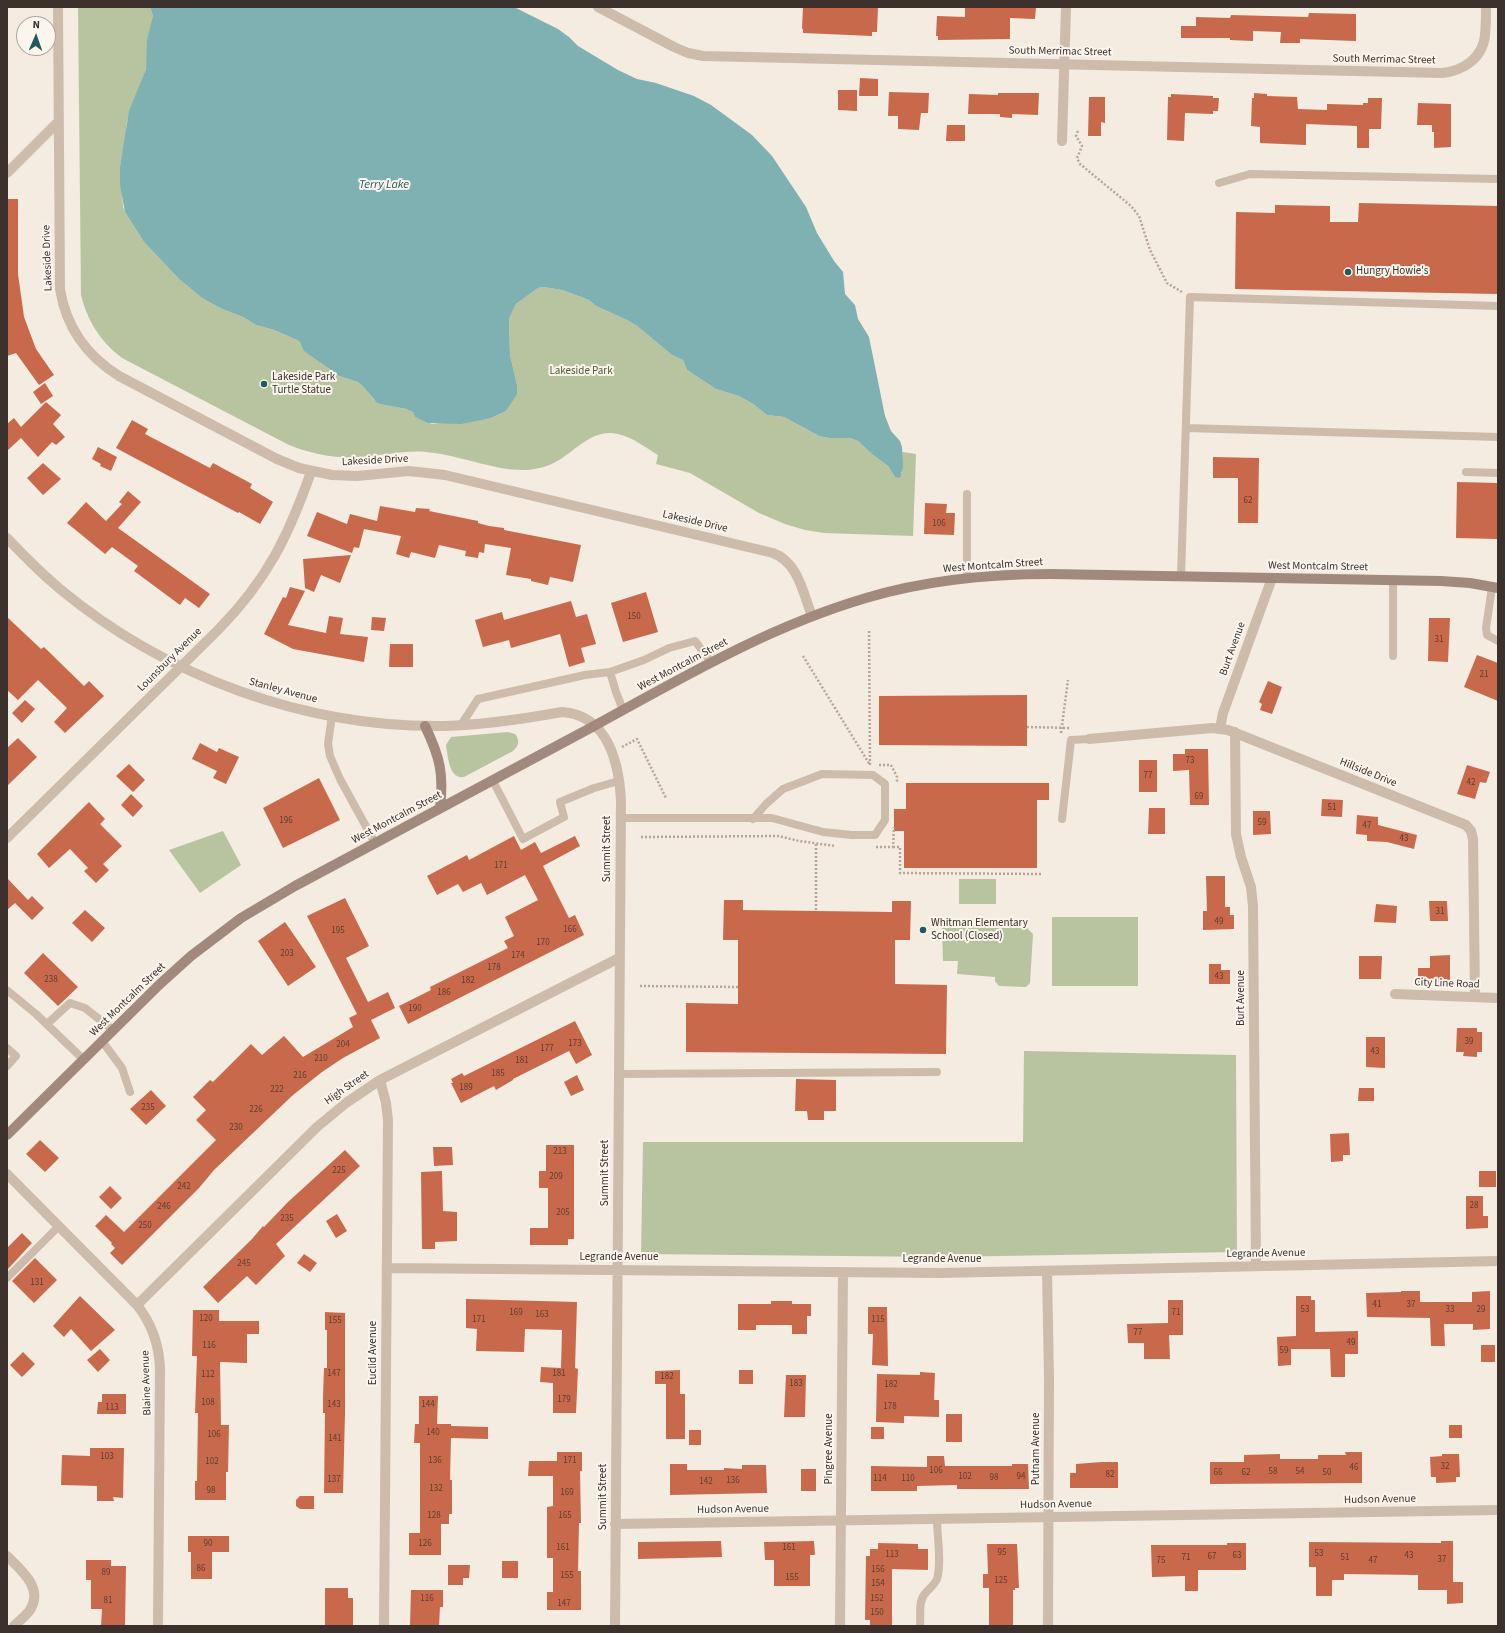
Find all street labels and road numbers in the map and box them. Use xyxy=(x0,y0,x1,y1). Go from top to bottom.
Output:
street label: South Merrimac Street xyxy=(1008,45,1112,59)
street label: South Merrimac Street xyxy=(1332,53,1436,67)
street label: Lakeside Drive xyxy=(40,225,56,291)
street label: Lakeside Drive xyxy=(341,453,409,469)
street label: Lakeside Drive xyxy=(661,508,729,536)
street label: West Montcalm Street xyxy=(943,556,1043,576)
street label: West Montcalm Street xyxy=(1268,560,1368,574)
street label: Burt Avenue xyxy=(1217,620,1249,678)
street label: Lounsbury Avenue xyxy=(135,625,205,695)
street label: West Montcalm Street xyxy=(636,636,730,694)
street label: Stanley Avenue xyxy=(247,676,319,706)
street label: Hillside Drive xyxy=(1338,756,1398,790)
street label: West Montcalm Street xyxy=(350,789,444,847)
street label: Summit Street xyxy=(601,816,615,882)
street label: West Montcalm Street xyxy=(87,960,169,1040)
street label: Burt Avenue xyxy=(1235,970,1249,1026)
street label: City Line Road xyxy=(1414,976,1480,992)
street label: High Street xyxy=(322,1068,372,1108)
street label: Summit Street xyxy=(599,1140,613,1206)
street label: Legrande Avenue xyxy=(1226,1247,1306,1261)
street label: Legrande Avenue xyxy=(580,1251,658,1265)
street label: Legrande Avenue xyxy=(903,1253,981,1267)
street label: Euclid Avenue xyxy=(367,1321,381,1385)
street label: Blaine Avenue xyxy=(139,1350,155,1416)
street label: Pingree Avenue xyxy=(823,1413,837,1485)
street label: Putnam Avenue xyxy=(1030,1413,1044,1485)
street label: Summit Street xyxy=(597,1464,611,1530)
street label: Hudson Avenue xyxy=(1344,1493,1416,1507)
street label: Hudson Avenue xyxy=(1020,1498,1092,1512)
street label: Hudson Avenue xyxy=(697,1503,769,1517)

